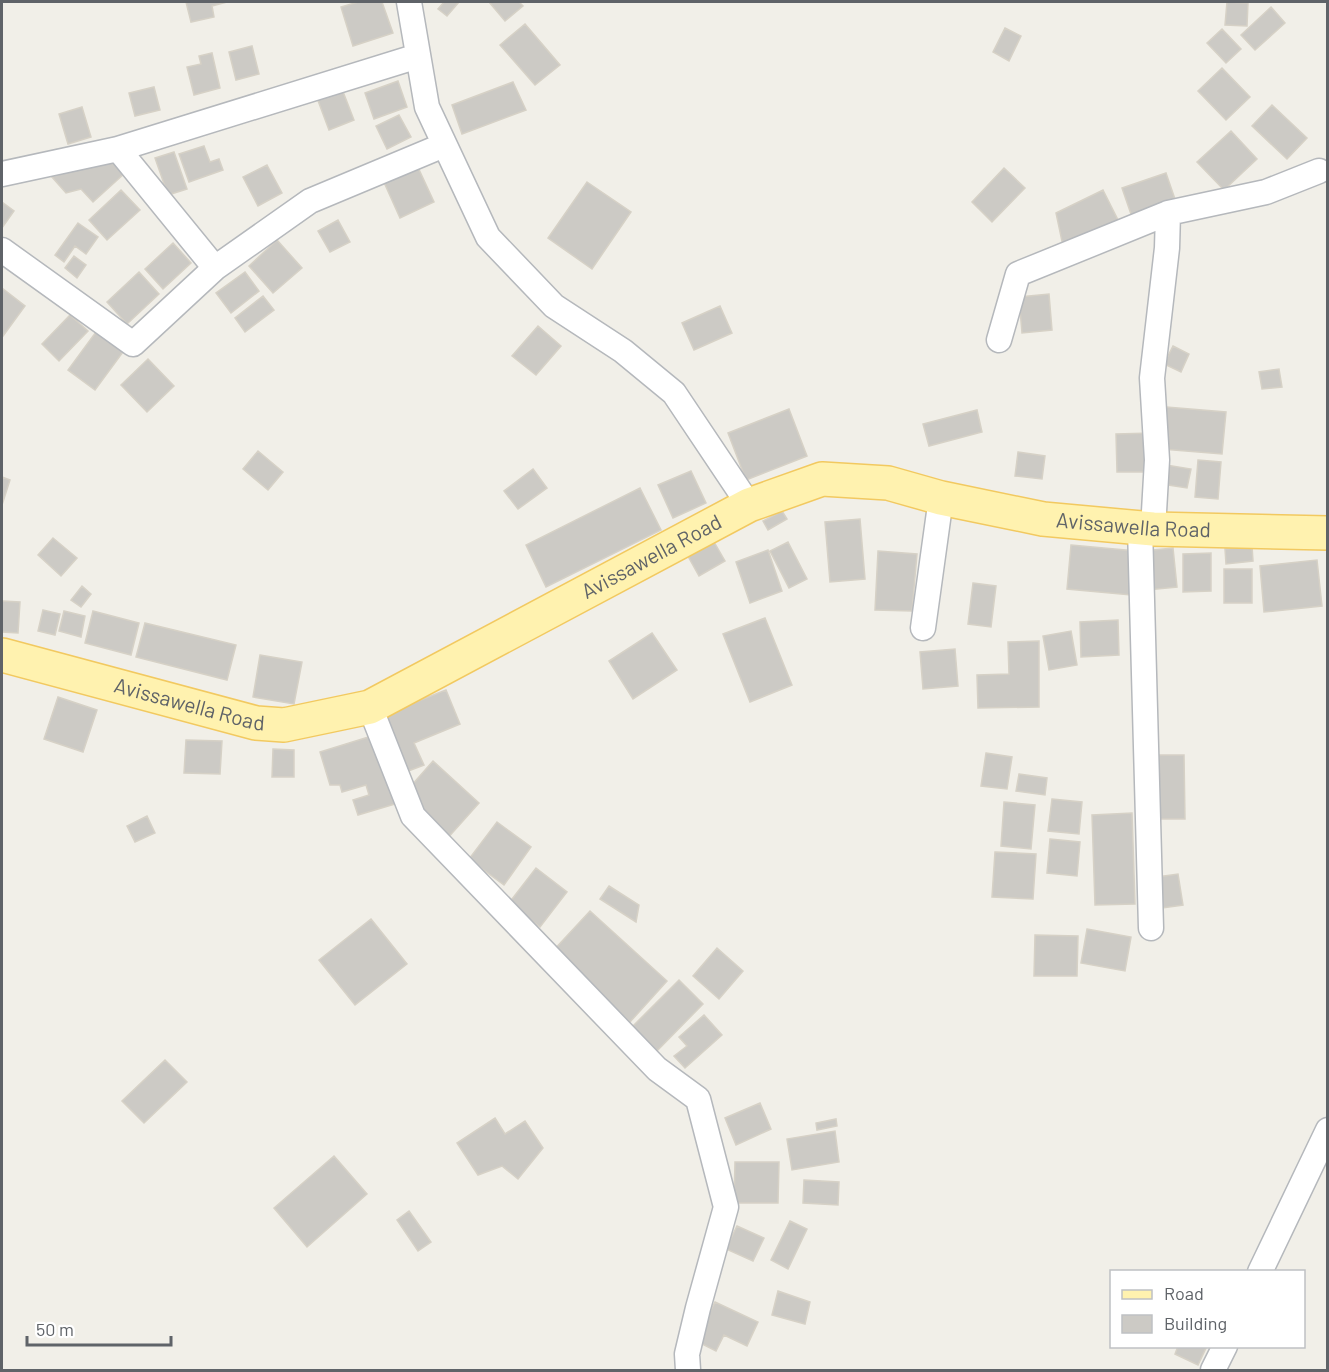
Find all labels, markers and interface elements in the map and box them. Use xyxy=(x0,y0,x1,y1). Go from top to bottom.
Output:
street label: Avissawella Road xyxy=(1055,506,1211,541)
street label: Avissawella Road xyxy=(577,508,725,603)
street label: Avissawella Road xyxy=(112,672,266,735)
legend xyxy=(1110,1270,1305,1348)
text: Road xyxy=(1164,1282,1204,1304)
scale bar xyxy=(27,1309,171,1347)
text: Building xyxy=(1164,1312,1227,1334)
text: 50 m xyxy=(36,1318,74,1340)

